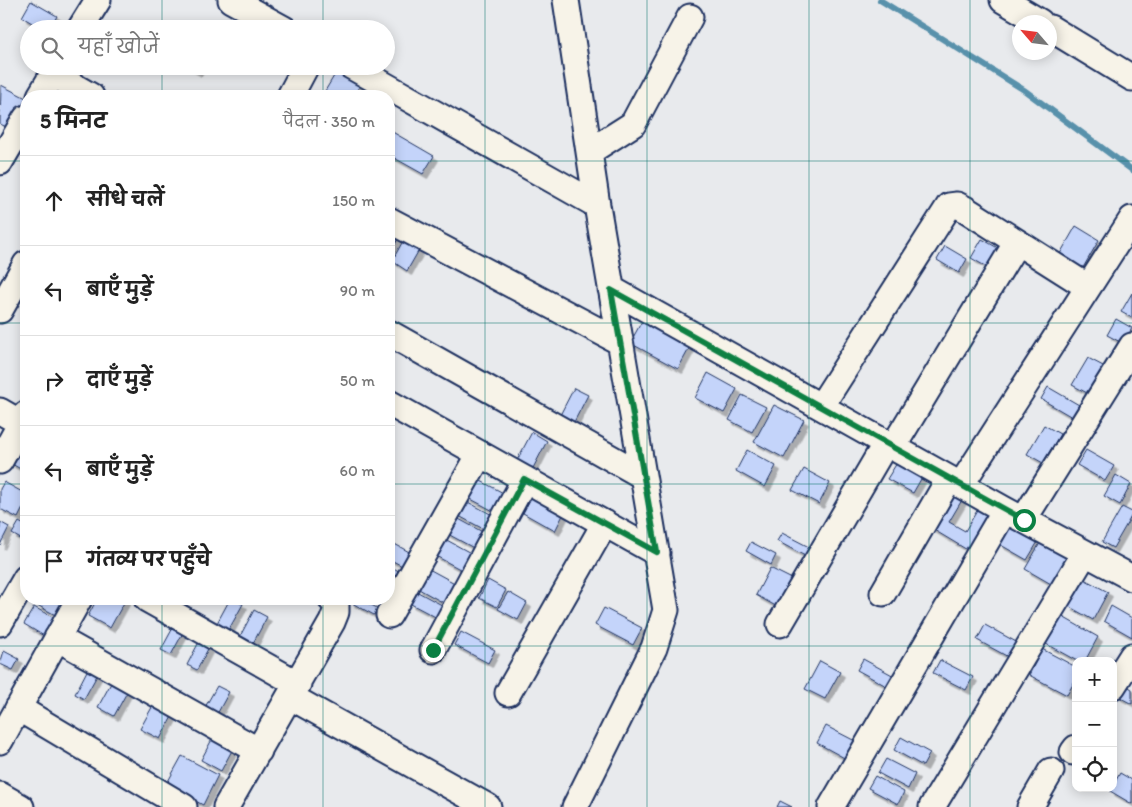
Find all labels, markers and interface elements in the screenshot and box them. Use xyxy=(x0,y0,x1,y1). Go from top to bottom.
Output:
north arrow xyxy=(1012,15,1057,60)
search box xyxy=(20,20,395,75)
icon: search xyxy=(38,34,66,62)
text: यहाँ खोजें xyxy=(78,35,159,58)
text: 5 मिनट xyxy=(40,108,107,133)
text: पैदल · 350 m xyxy=(283,112,375,131)
icon: ahead xyxy=(40,187,68,215)
text: सीधे चलें xyxy=(87,188,164,211)
text: 150 m xyxy=(332,191,375,210)
icon: left xyxy=(40,277,68,305)
text: बाएँ मुड़ें xyxy=(87,278,153,301)
text: 90 m xyxy=(340,281,375,300)
icon: right xyxy=(40,367,68,395)
text: दाएँ मुड़ें xyxy=(87,368,153,391)
text: 50 m xyxy=(340,371,375,390)
icon: left xyxy=(40,457,68,485)
text: बाएँ मुड़ें xyxy=(87,458,153,481)
text: 60 m xyxy=(340,461,375,480)
route start xyxy=(1013,509,1036,532)
icon: arrive xyxy=(40,547,68,575)
text: गंतव्य पर पहुँचे xyxy=(87,548,211,571)
route end xyxy=(422,639,445,662)
map controls xyxy=(1072,657,1117,792)
button: + xyxy=(1072,657,1117,702)
button: − xyxy=(1072,702,1117,747)
button: locate xyxy=(1072,747,1117,792)

